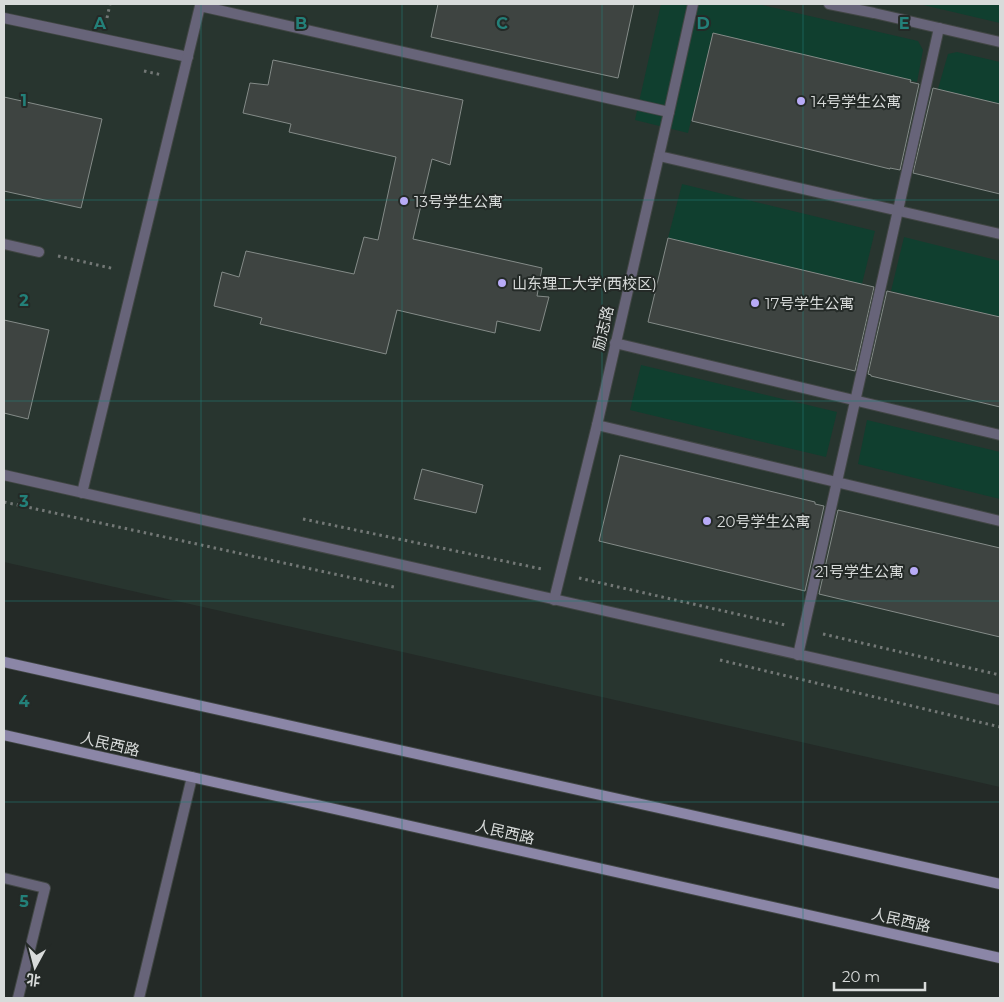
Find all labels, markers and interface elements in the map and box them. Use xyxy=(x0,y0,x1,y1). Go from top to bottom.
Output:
text: A xyxy=(93,14,107,33)
text: B xyxy=(295,14,307,33)
text: C xyxy=(496,14,508,33)
text: D xyxy=(696,14,710,33)
text: E xyxy=(899,14,909,33)
text: 1 xyxy=(21,91,27,110)
place label: 14号学生公寓 xyxy=(811,92,901,111)
marker: 14号学生公寓 xyxy=(795,95,807,107)
place label: 13号学生公寓 xyxy=(414,192,503,211)
marker: 13号学生公寓 xyxy=(398,195,410,207)
place label: 山东理工大学(西校区) xyxy=(512,274,657,293)
marker: 山东理工大学(西校区) xyxy=(496,277,508,289)
text: 2 xyxy=(19,291,29,310)
place label: 17号学生公寓 xyxy=(765,294,854,313)
marker: 17号学生公寓 xyxy=(749,297,761,309)
street label: 励志路 xyxy=(589,304,617,352)
text: 3 xyxy=(18,492,29,511)
place label: 20号学生公寓 xyxy=(717,512,810,531)
marker: 20号学生公寓 xyxy=(701,515,713,527)
place label: 21号学生公寓 xyxy=(815,562,904,581)
marker: 21号学生公寓 xyxy=(908,565,920,577)
text: 4 xyxy=(18,692,30,711)
street label: 人民西路 xyxy=(79,728,141,760)
street label: 人民西路 xyxy=(474,816,536,848)
text: 5 xyxy=(19,892,29,911)
street label: 人民西路 xyxy=(870,904,932,936)
north arrow xyxy=(10,942,60,992)
scale bar xyxy=(834,960,925,992)
text: 20 m xyxy=(842,967,880,986)
text: 北 xyxy=(25,970,41,990)

